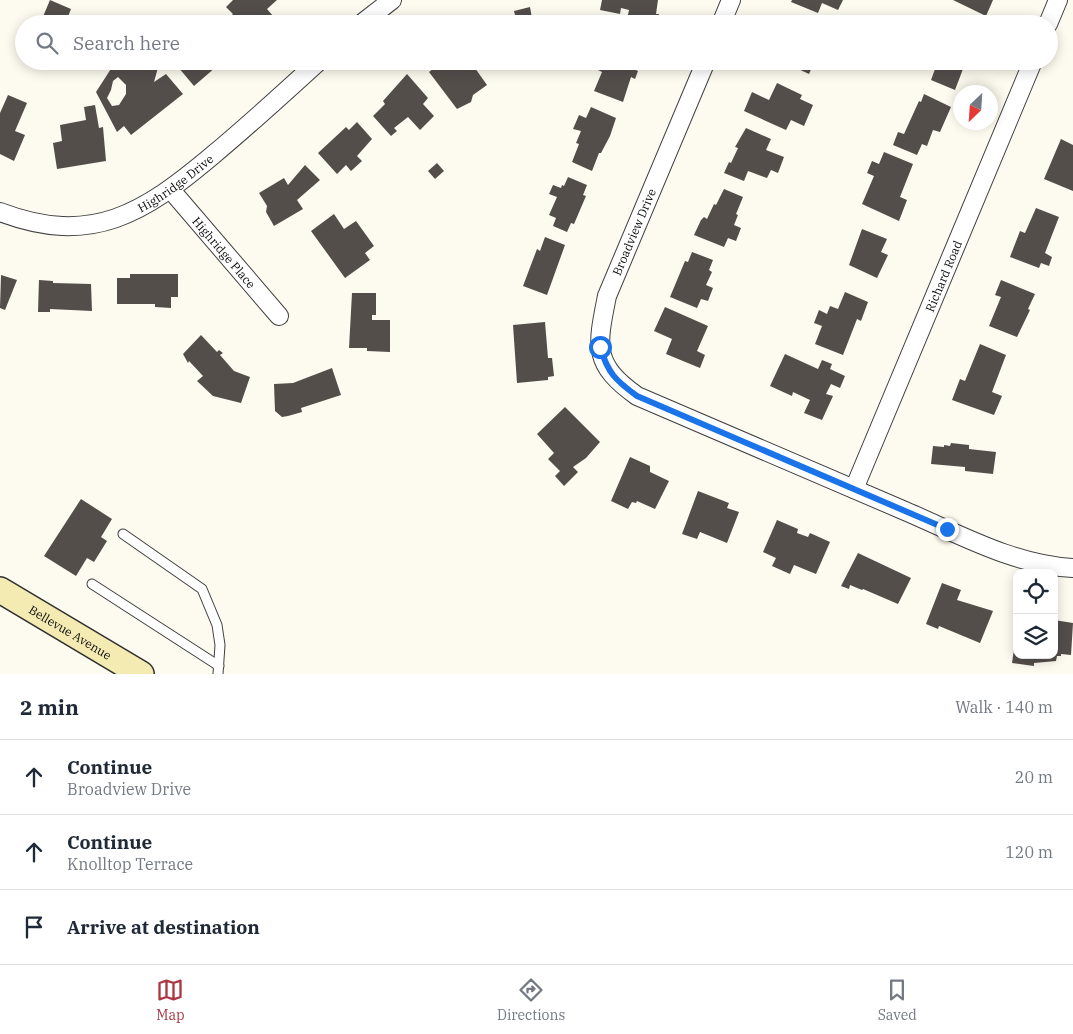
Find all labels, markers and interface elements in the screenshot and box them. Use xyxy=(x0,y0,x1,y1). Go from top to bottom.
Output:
search box xyxy=(15,15,1058,70)
icon: search xyxy=(33,29,61,57)
text: Search here xyxy=(73,31,180,55)
north arrow xyxy=(953,85,998,130)
street label: Highridge Drive xyxy=(135,151,216,215)
street label: Broadview Drive xyxy=(609,186,659,278)
street label: Highridge Place xyxy=(190,213,259,291)
street label: Richard Road xyxy=(922,238,965,314)
route start xyxy=(589,336,612,359)
route end xyxy=(936,518,959,541)
map controls xyxy=(1013,569,1058,659)
button: locate xyxy=(1013,569,1058,614)
street label: Bellevue Avenue xyxy=(26,602,114,662)
button: layers xyxy=(1013,614,1058,659)
text: 2 min xyxy=(20,693,79,721)
text: Walk · 140 m xyxy=(955,697,1053,717)
text: Continue xyxy=(67,755,152,779)
icon: ahead xyxy=(20,763,48,791)
text: 20 m xyxy=(1015,767,1053,787)
text: Broadview Drive xyxy=(67,779,191,799)
text: Continue xyxy=(67,830,152,854)
icon: ahead xyxy=(20,838,48,866)
text: 120 m xyxy=(1005,842,1053,862)
text: Knolltop Terrace xyxy=(67,854,193,874)
icon: arrive xyxy=(20,913,48,941)
text: Arrive at destination xyxy=(67,915,260,939)
tab: Map xyxy=(156,976,185,1024)
tab: Directions xyxy=(497,976,565,1024)
tab: Saved xyxy=(878,976,917,1024)

